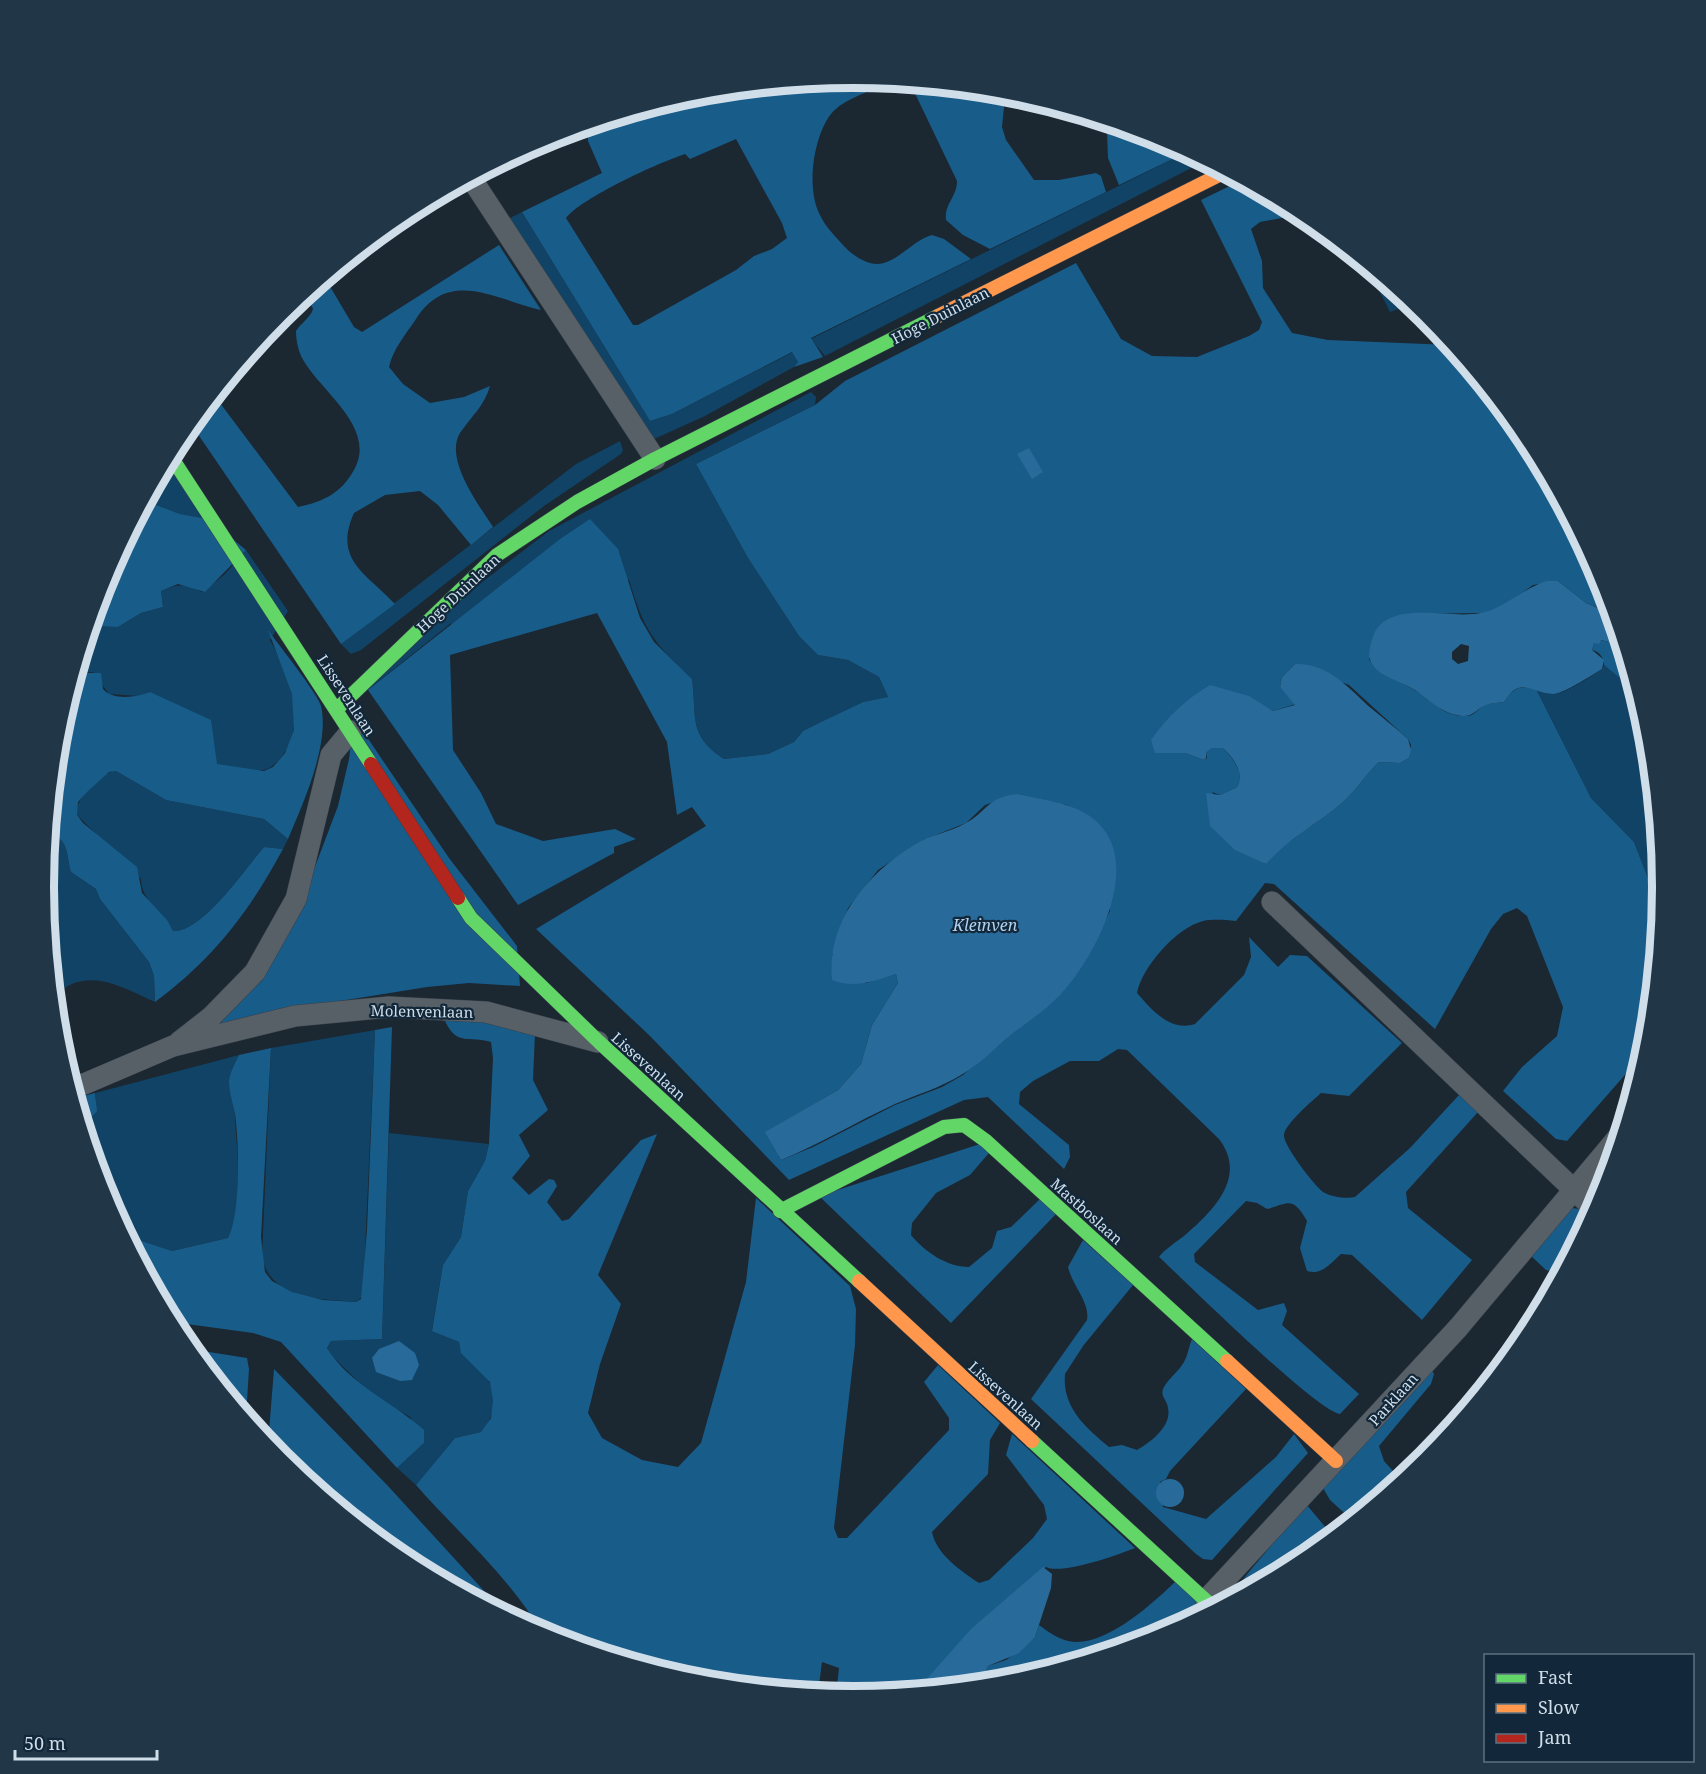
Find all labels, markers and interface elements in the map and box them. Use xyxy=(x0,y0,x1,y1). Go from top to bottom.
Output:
street label: Hoge Duinlaan xyxy=(888,282,992,348)
street label: Hoge Duinlaan xyxy=(412,549,504,637)
street label: Lissevenlaan xyxy=(313,650,381,740)
water label: Kleinven xyxy=(952,914,1018,936)
street label: Molenvenlaan xyxy=(370,1000,474,1022)
street label: Lissevenlaan xyxy=(608,1027,691,1105)
street label: Mastboslaan xyxy=(1047,1173,1128,1249)
street label: Lissevenlaan xyxy=(965,1356,1048,1434)
street label: Parklaan xyxy=(1364,1368,1422,1430)
legend xyxy=(1484,1654,1694,1762)
text: Fast xyxy=(1538,1665,1573,1689)
text: Slow xyxy=(1538,1695,1580,1719)
scale bar xyxy=(15,1723,158,1761)
text: Jam xyxy=(1537,1725,1572,1749)
text: 50 m xyxy=(24,1731,66,1755)

